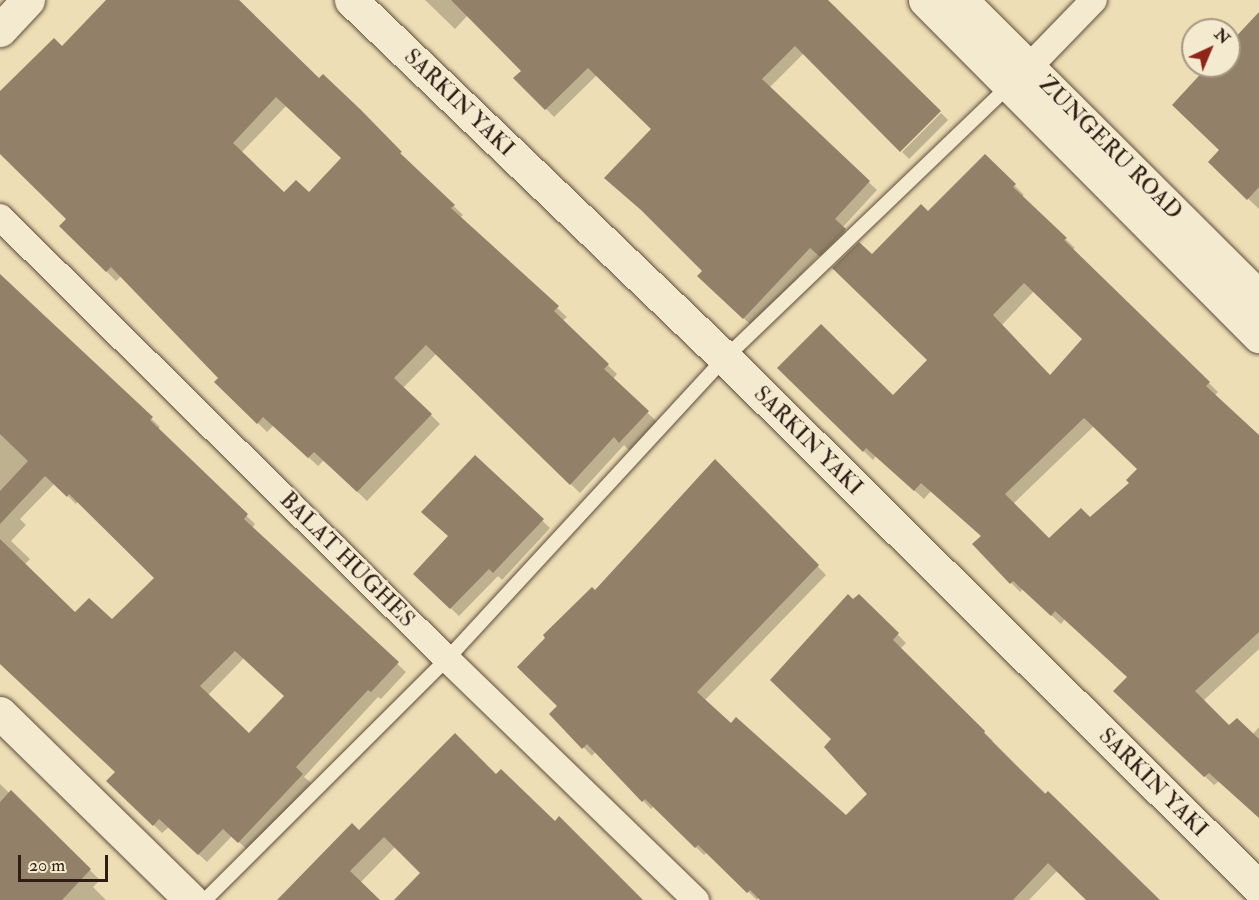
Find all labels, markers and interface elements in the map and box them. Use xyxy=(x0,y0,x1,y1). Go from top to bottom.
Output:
north arrow xyxy=(1181,18,1241,78)
text: N xyxy=(1210,24,1234,49)
street label: SARKIN YAKI xyxy=(398,44,520,162)
street label: ZUNGERU ROAD xyxy=(1033,71,1187,225)
street label: SARKIN YAKI xyxy=(748,381,868,501)
street label: BALAT HUGHES xyxy=(274,487,420,633)
street label: SARKIN YAKI xyxy=(1093,723,1213,843)
scale bar xyxy=(21,843,111,881)
text: 20 m xyxy=(29,854,65,877)

